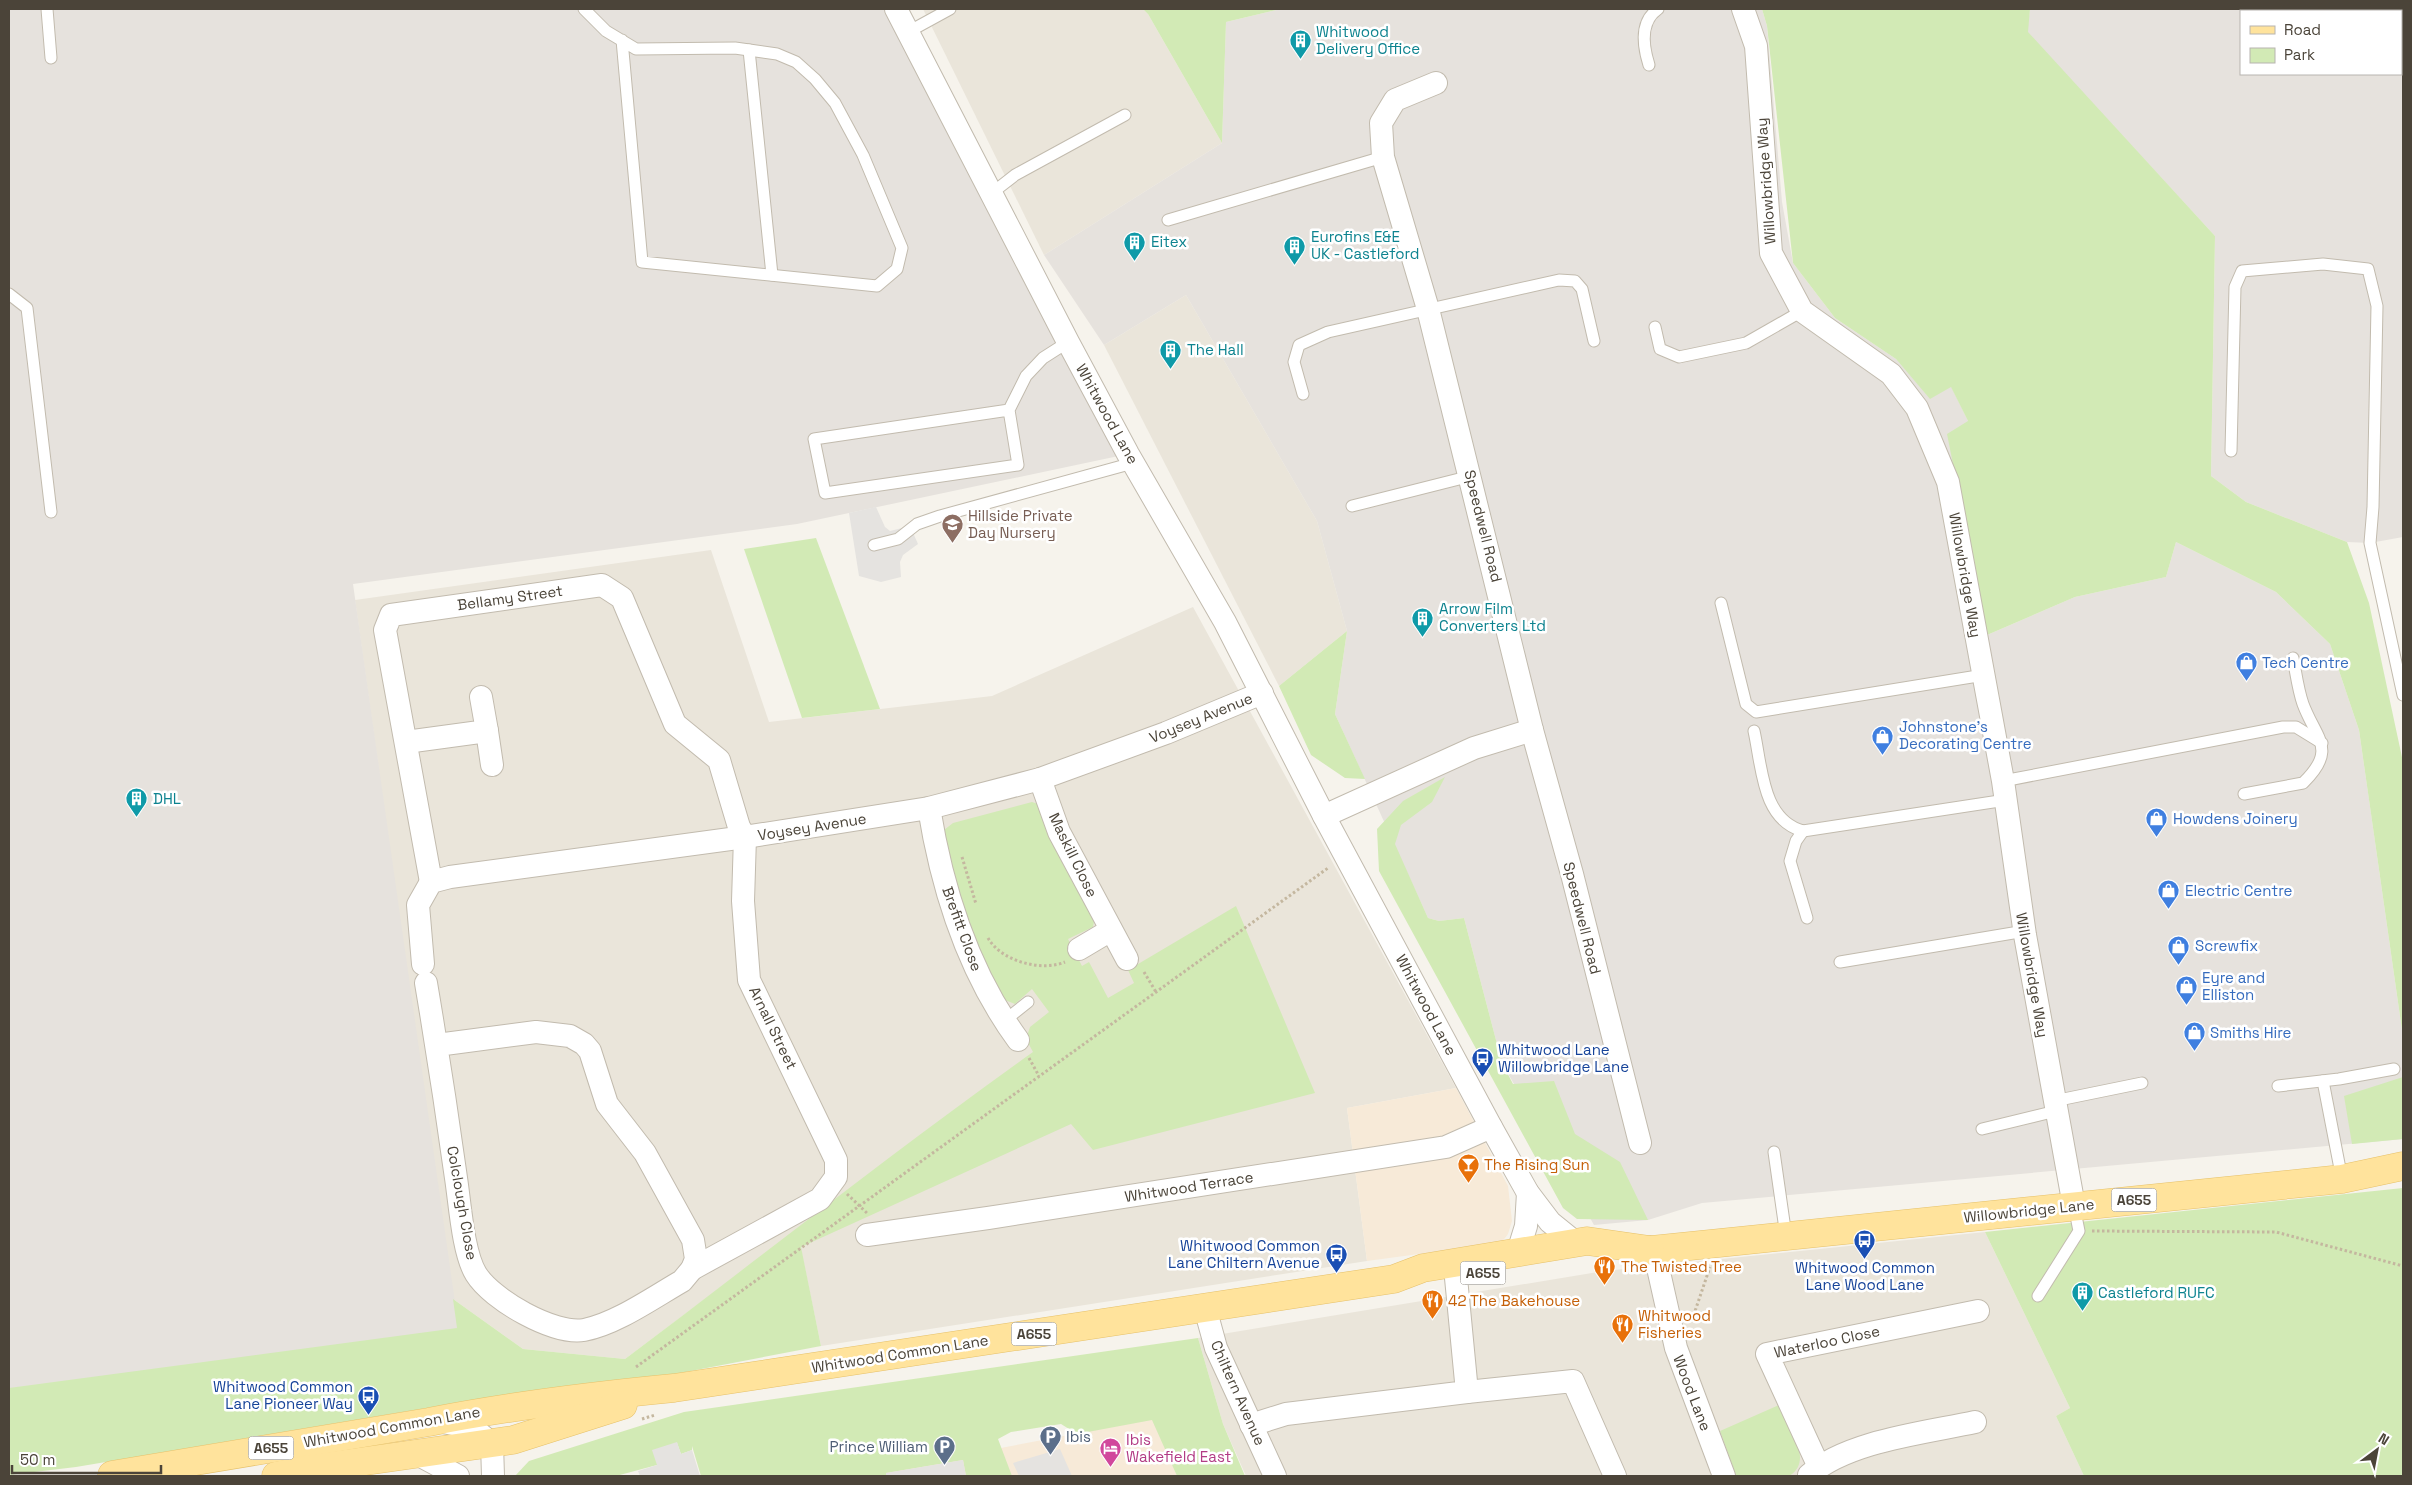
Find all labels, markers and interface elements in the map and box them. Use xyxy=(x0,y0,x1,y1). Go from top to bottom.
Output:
legend xyxy=(2240,10,2402,75)
text: Road xyxy=(2284,20,2321,39)
place label: Whitwood Delivery Office xyxy=(1316,22,1420,58)
building icon: Whitwood Delivery Office xyxy=(1288,29,1312,60)
text: Park xyxy=(2284,45,2315,64)
street label: Willowbridge Way xyxy=(1752,117,1779,245)
place label: Eurofins E&E UK - Castleford xyxy=(1311,227,1420,263)
building icon: Eitex xyxy=(1123,230,1147,261)
place label: Eitex xyxy=(1151,232,1187,251)
building icon: Eurofins E&E UK - Castleford xyxy=(1283,234,1307,265)
building icon: The Hall xyxy=(1159,338,1183,369)
place label: The Hall xyxy=(1187,340,1244,359)
street label: Whitwood Lane xyxy=(1072,360,1143,467)
street label: Speedwell Road xyxy=(1460,468,1507,584)
place label: Hillside Private Day Nursery xyxy=(968,506,1073,542)
street label: Willowbridge Way xyxy=(1945,511,1986,639)
school or university icon: Hillside Private Day Nursery xyxy=(940,513,964,544)
street label: Bellamy Street xyxy=(456,581,564,614)
place label: Arrow Film Converters Ltd xyxy=(1439,599,1546,635)
building icon: Arrow Film Converters Ltd xyxy=(1411,606,1435,637)
shop icon: Tech Centre xyxy=(2234,651,2258,682)
place label: Tech Centre xyxy=(2262,653,2349,672)
street label: Voysey Avenue xyxy=(1146,688,1255,747)
place label: Johnstone's Decorating Centre xyxy=(1899,717,2032,753)
shop icon: Johnstone's Decorating Centre xyxy=(1871,724,1895,755)
building icon: DHL xyxy=(125,787,149,818)
place label: DHL xyxy=(153,789,181,808)
shop icon: Howdens Joinery xyxy=(2145,807,2169,838)
street label: Voysey Avenue xyxy=(756,809,868,844)
street label: Maskill Close xyxy=(1045,809,1102,900)
place label: Howdens Joinery xyxy=(2173,809,2298,828)
street label: Speedwell Road xyxy=(1559,860,1606,976)
shop icon: Electric Centre xyxy=(2157,879,2181,910)
place label: Electric Centre xyxy=(2185,881,2293,900)
street label: Brefitt Close xyxy=(938,884,987,974)
street label: Willowbridge Way xyxy=(2012,911,2053,1039)
shop icon: Screwfix xyxy=(2167,934,2191,965)
place label: Screwfix xyxy=(2195,936,2258,955)
street label: Whitwood Lane xyxy=(1392,951,1461,1059)
place label: Eyre and Elliston xyxy=(2202,968,2265,1004)
shop icon: Eyre and Elliston xyxy=(2174,975,2198,1006)
street label: Arnall Street xyxy=(745,983,802,1072)
shop icon: Smiths Hire xyxy=(2182,1021,2206,1052)
place label: Smiths Hire xyxy=(2210,1023,2292,1042)
place label: Whitwood Lane Willowbridge Lane xyxy=(1498,1040,1629,1076)
bus stop icon: Whitwood Lane Willowbridge Lane xyxy=(1470,1047,1494,1078)
street label: Colclough Close xyxy=(443,1144,482,1262)
bar icon: The Rising Sun xyxy=(1456,1153,1480,1184)
place label: The Rising Sun xyxy=(1484,1155,1590,1174)
street label: Whitwood Terrace xyxy=(1123,1167,1255,1206)
road number: A655 xyxy=(2112,1188,2156,1212)
street label: Willowbridge Lane xyxy=(1963,1194,2095,1227)
bus stop icon: Whitwood Common Lane Wood Lane xyxy=(1853,1228,1877,1259)
place label: Whitwood Common Lane Chiltern Avenue xyxy=(1168,1236,1320,1272)
bus stop icon: Whitwood Common Lane Chiltern Avenue xyxy=(1324,1243,1348,1274)
restaurant icon: The Twisted Tree xyxy=(1593,1255,1617,1286)
place label: The Twisted Tree xyxy=(1621,1257,1742,1276)
place label: Whitwood Common Lane Wood Lane xyxy=(1795,1258,1935,1294)
road number: A655 xyxy=(1460,1262,1506,1284)
building icon: Castleford RUFC xyxy=(2070,1281,2094,1312)
place label: Castleford RUFC xyxy=(2098,1283,2215,1302)
restaurant icon: 42 The Bakehouse xyxy=(1420,1289,1444,1320)
place label: 42 The Bakehouse xyxy=(1448,1291,1580,1310)
place label: Whitwood Fisheries xyxy=(1638,1306,1711,1342)
restaurant icon: Whitwood Fisheries xyxy=(1610,1313,1634,1344)
street label: Waterloo Close xyxy=(1772,1321,1882,1362)
road number: A655 xyxy=(1012,1322,1056,1346)
street label: Whitwood Common Lane xyxy=(810,1330,990,1377)
street label: Chiltern Avenue xyxy=(1207,1337,1270,1448)
street label: Wood Lane xyxy=(1669,1352,1716,1434)
place label: Whitwood Common Lane Pioneer Way xyxy=(213,1377,353,1413)
bus stop icon: Whitwood Common Lane Pioneer Way xyxy=(357,1384,381,1415)
street label: Whitwood Common Lane xyxy=(302,1402,482,1451)
parking icon: Ibis xyxy=(1038,1425,1062,1456)
north arrow xyxy=(2352,1425,2402,1475)
place label: Ibis xyxy=(1066,1427,1091,1446)
text: N xyxy=(2375,1429,2393,1449)
place label: Ibis Wakefield East xyxy=(1126,1430,1232,1466)
parking icon: Prince William xyxy=(932,1435,956,1466)
road number: A655 xyxy=(248,1436,294,1460)
place label: Prince William xyxy=(830,1437,928,1456)
hotel icon: Ibis Wakefield East xyxy=(1098,1437,1122,1468)
scale bar xyxy=(12,1442,161,1474)
text: 50 m xyxy=(20,1450,55,1469)

